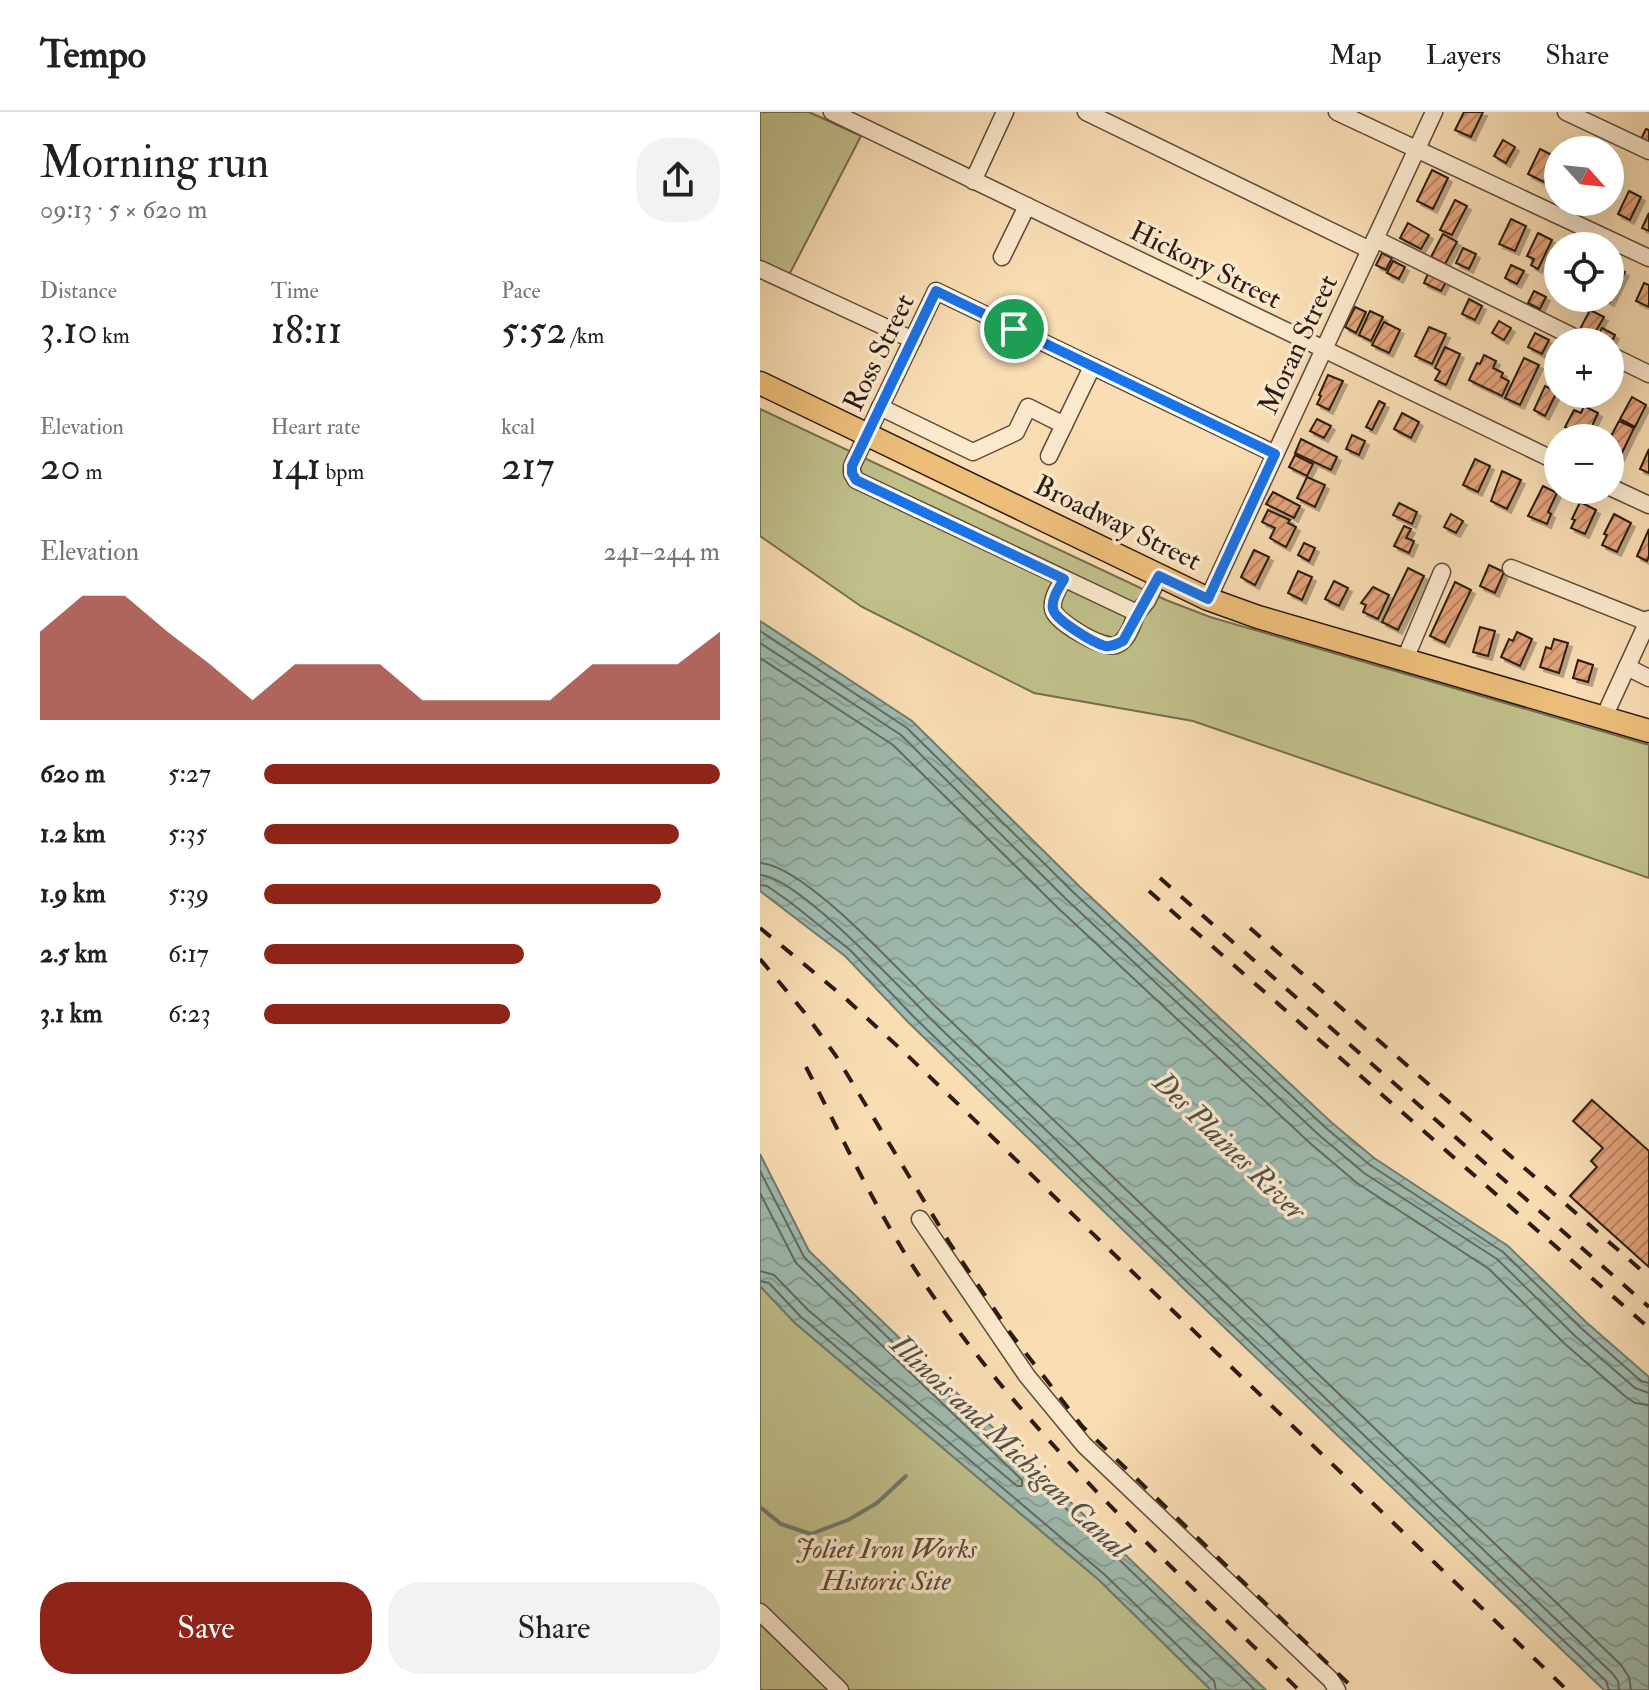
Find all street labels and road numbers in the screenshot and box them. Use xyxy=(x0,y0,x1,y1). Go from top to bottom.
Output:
street label: Hickory Street xyxy=(1124,214,1287,317)
street label: Moran Street xyxy=(1251,269,1346,420)
street label: Ross Street xyxy=(836,288,923,417)
street label: Broadway Street xyxy=(1028,468,1206,579)

